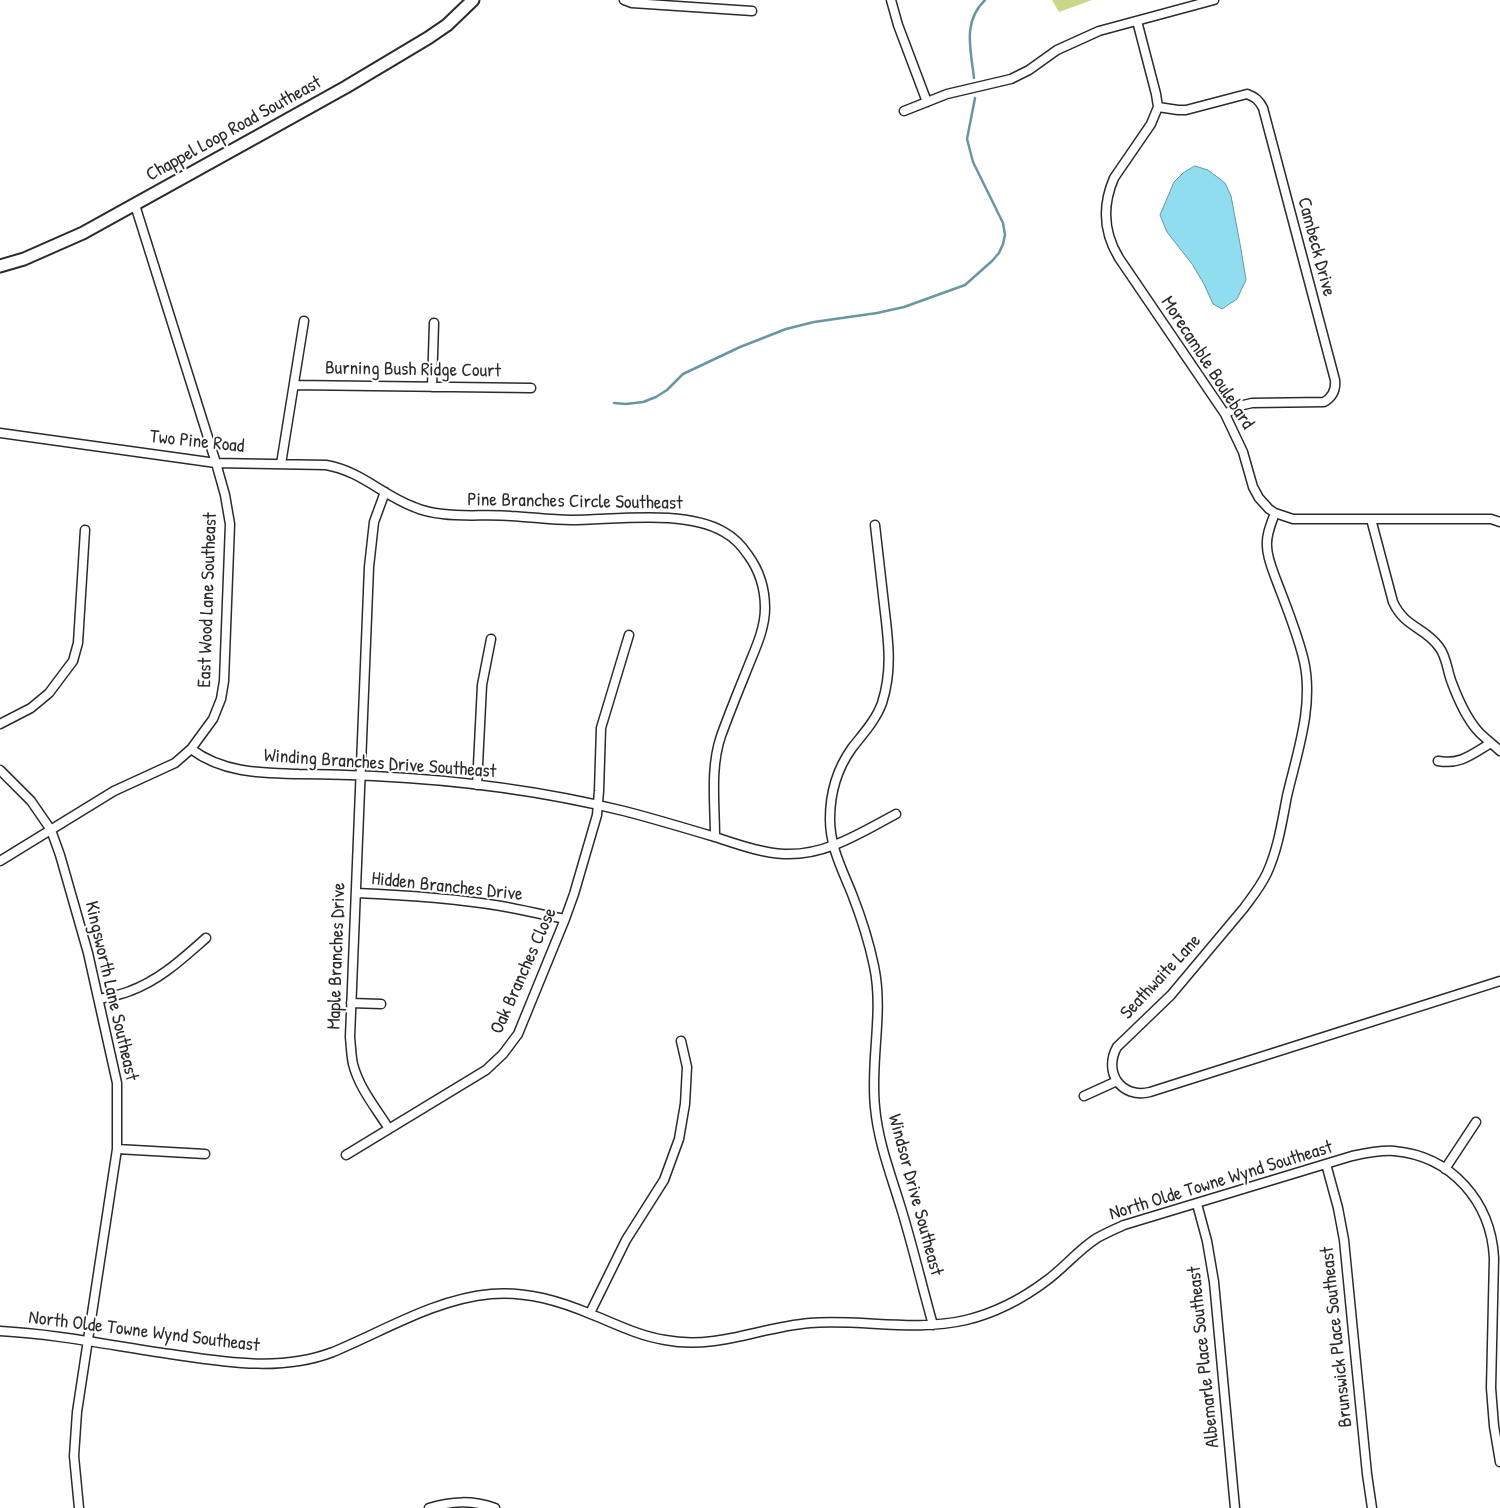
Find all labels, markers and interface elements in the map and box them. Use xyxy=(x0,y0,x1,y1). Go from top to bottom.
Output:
street label: Chappel Loop Road Southeast xyxy=(142,71,326,187)
street label: Cambeck Drive xyxy=(1292,195,1340,299)
street label: Morecamble Boulebard xyxy=(1156,292,1258,434)
street label: Burning Bush Ridge Court xyxy=(325,357,501,383)
street label: Two Pine Road xyxy=(149,426,245,458)
street label: Pine Branches Circle Southeast xyxy=(467,489,683,515)
street label: East Wood Lane Southeast xyxy=(194,512,222,688)
street label: Winding Branches Drive Southeast xyxy=(263,745,497,783)
street label: Hidden Branches Drive xyxy=(370,868,524,906)
street label: Maple Branches Drive xyxy=(323,882,351,1030)
street label: Kingsworth Lane Southeast xyxy=(79,899,143,1083)
street label: Oak Branches Close xyxy=(486,904,562,1038)
street label: Seathwaite Lane xyxy=(1116,930,1206,1024)
street label: Windsor Drive Southeast xyxy=(882,1112,948,1278)
street label: North Olde Towne Wynd Southeast xyxy=(1107,1136,1335,1226)
street label: Brunswick Place Southeast xyxy=(1316,1246,1358,1428)
street label: Albemarle Place Southeast xyxy=(1183,1265,1225,1449)
street label: North Olde Towne Wynd Southeast xyxy=(27,1307,261,1357)

